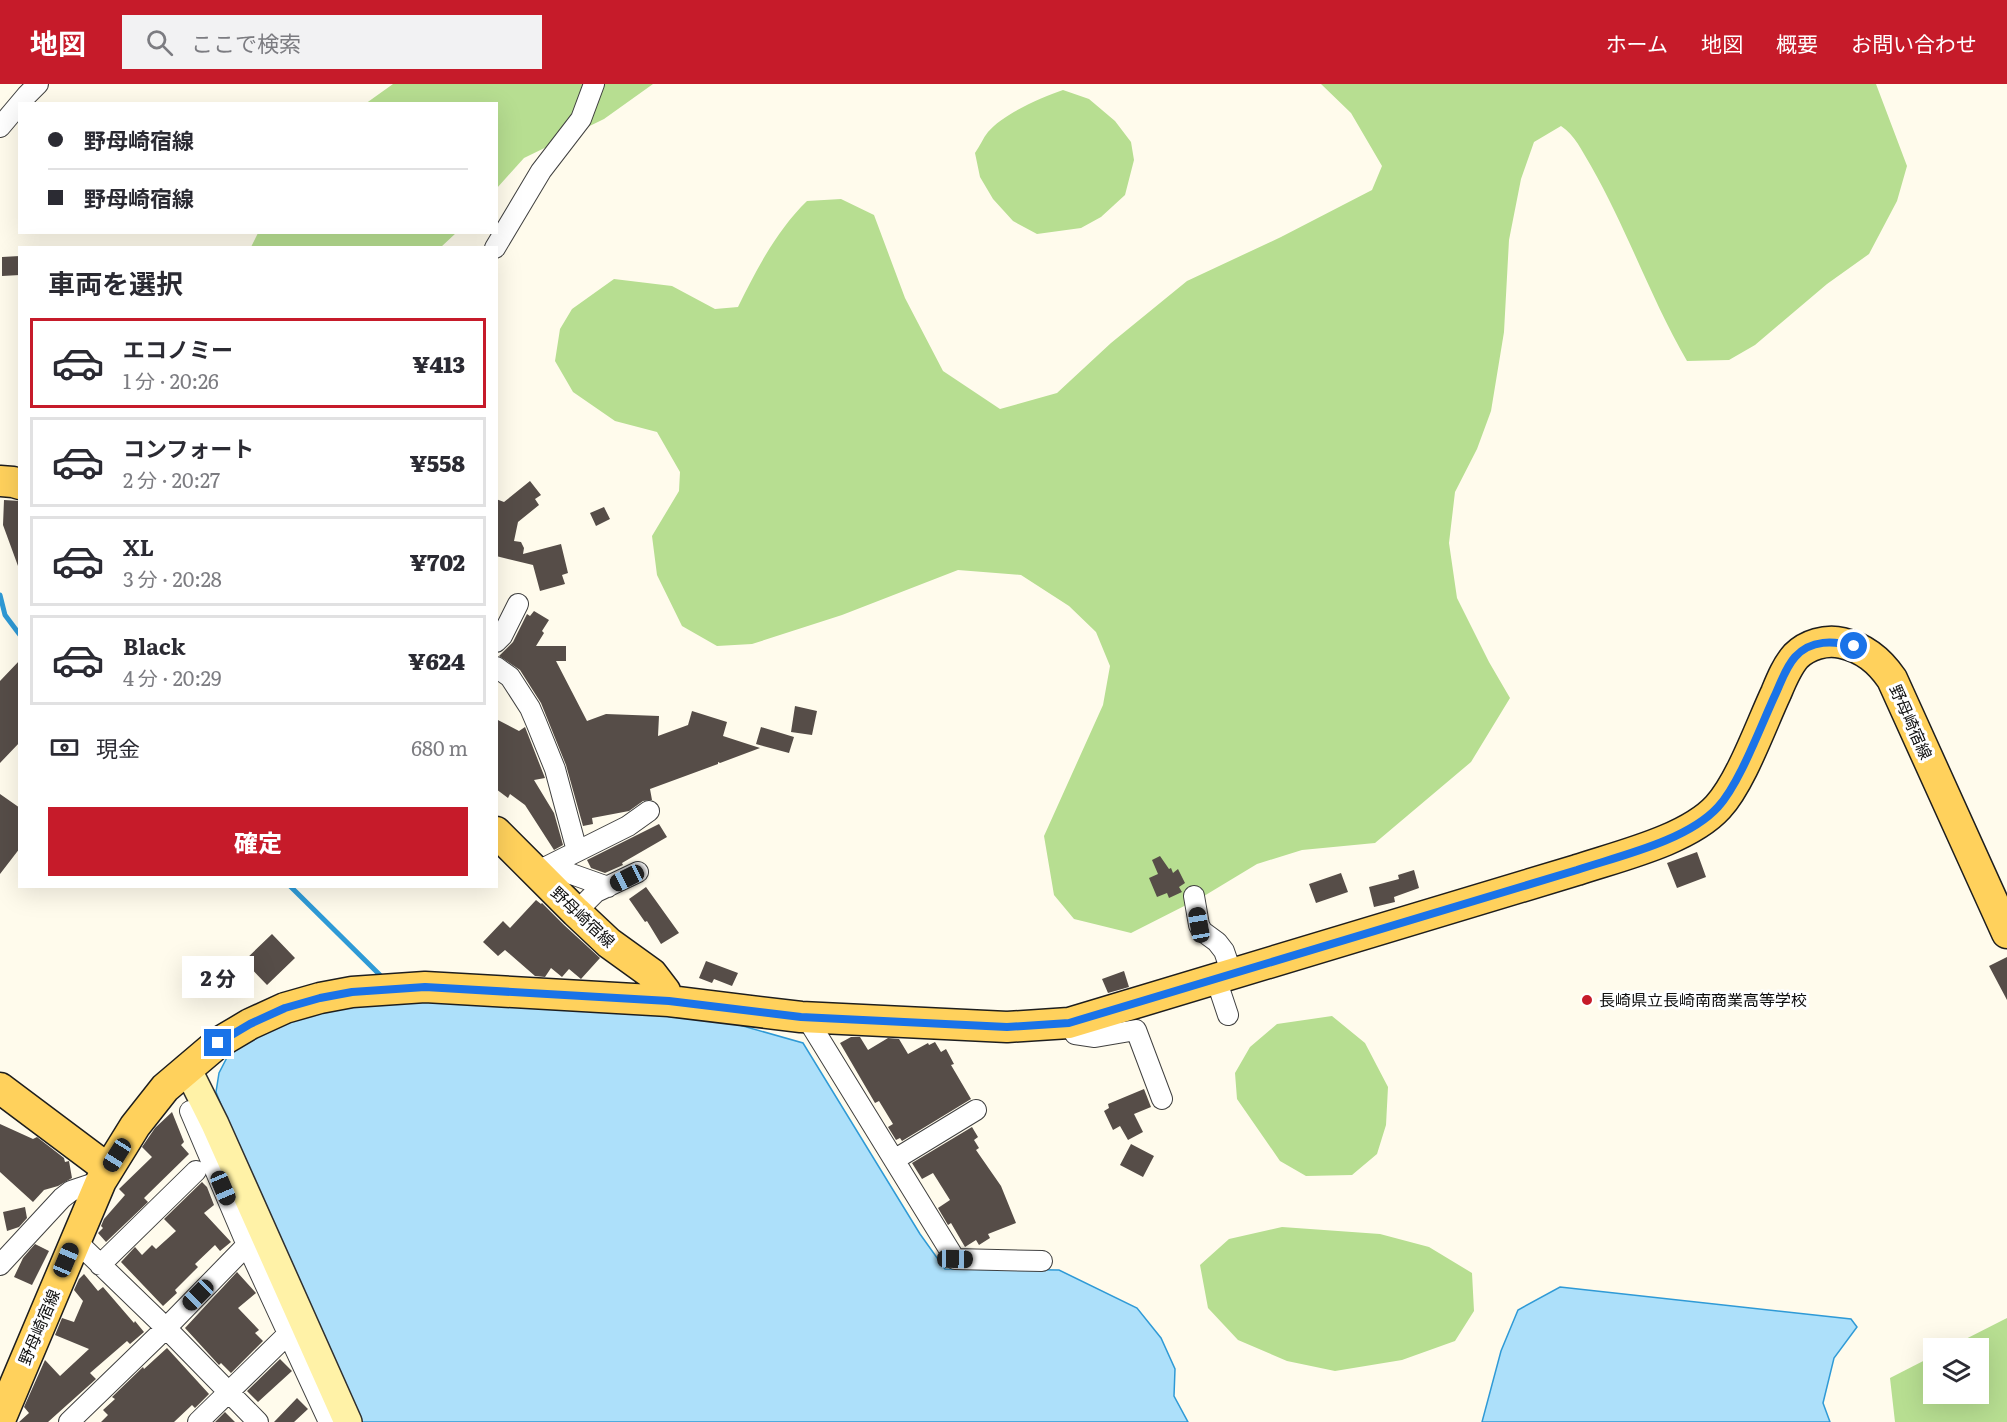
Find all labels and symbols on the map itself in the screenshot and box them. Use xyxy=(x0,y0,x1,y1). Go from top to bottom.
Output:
route start xyxy=(1840,632,1867,659)
street label: 野母崎宿線 xyxy=(1885,680,1939,763)
car xyxy=(607,862,647,894)
street label: 野母崎宿線 xyxy=(546,880,621,952)
car xyxy=(1187,906,1211,944)
callout: 2 分 xyxy=(182,956,254,998)
place label: 長崎県立長崎南商業高等学校 xyxy=(1599,987,1807,1011)
marker: 長崎県立長崎南商業高等学校 xyxy=(1580,993,1594,1007)
route end xyxy=(204,1029,231,1056)
car xyxy=(100,1135,134,1175)
car xyxy=(208,1168,238,1208)
car xyxy=(51,1240,81,1280)
car xyxy=(937,1250,973,1268)
car xyxy=(179,1276,217,1314)
street label: 野母崎宿線 xyxy=(11,1285,65,1368)

